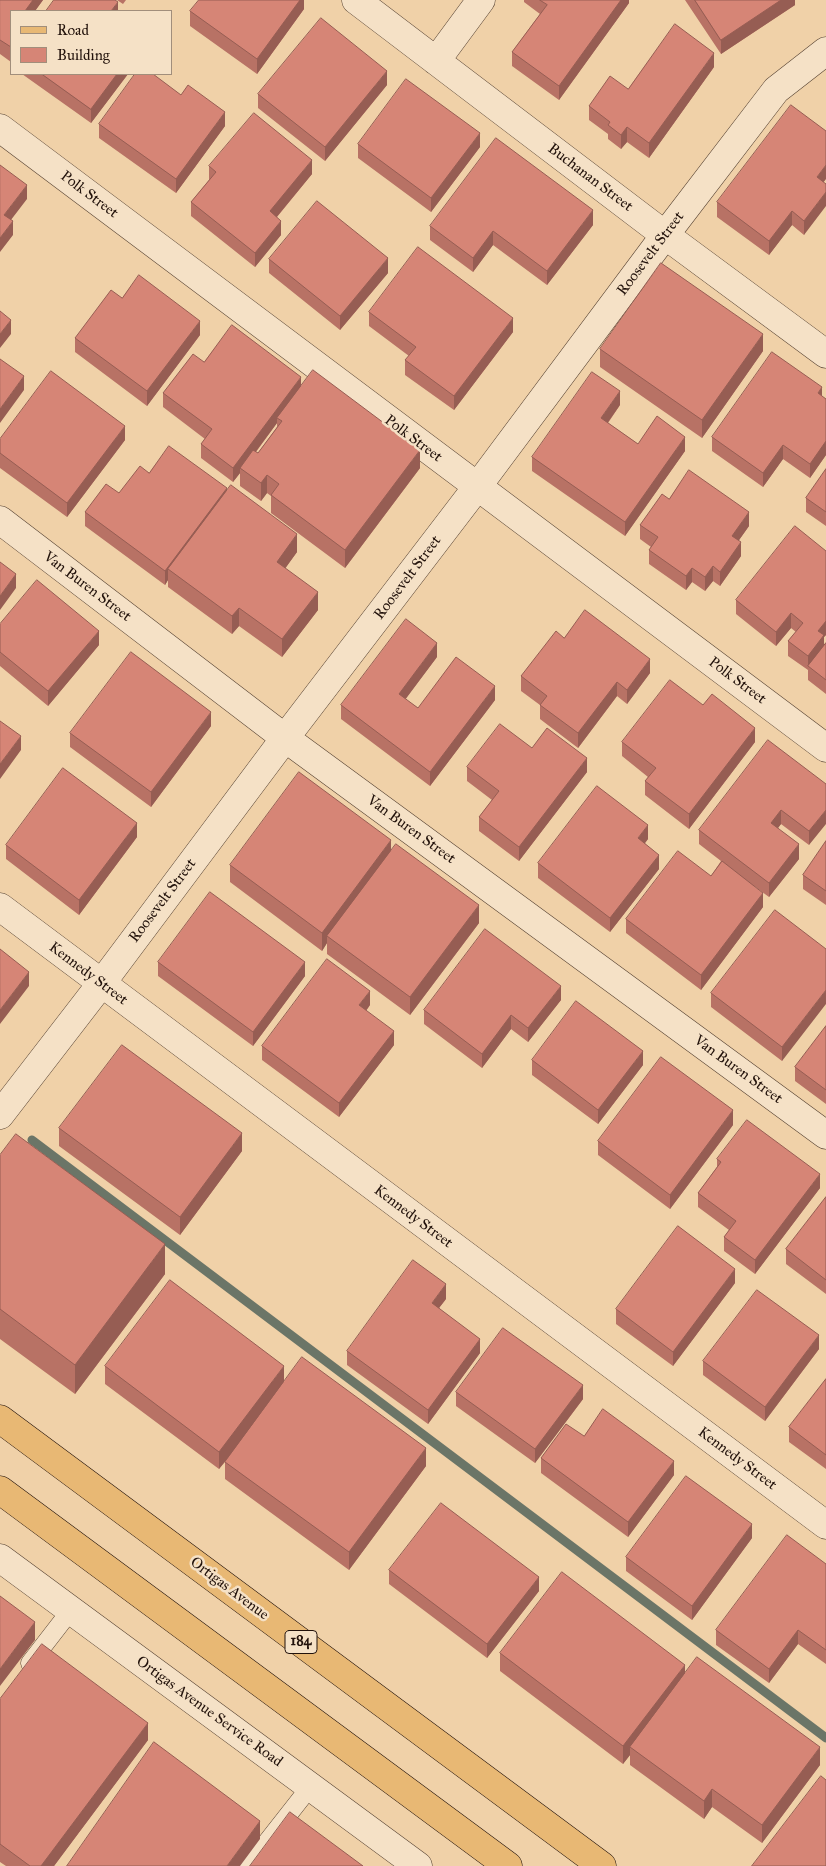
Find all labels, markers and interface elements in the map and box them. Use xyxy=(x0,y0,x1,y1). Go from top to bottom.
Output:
legend xyxy=(10,10,172,75)
text: Road xyxy=(57,21,89,39)
text: Building xyxy=(57,46,110,64)
street label: Buchanan Street xyxy=(544,140,636,216)
street label: Polk Street xyxy=(57,168,121,222)
street label: Roosevelt Street xyxy=(614,208,688,300)
street label: Polk Street xyxy=(381,412,445,466)
street label: Roosevelt Street xyxy=(371,532,445,624)
street label: Van Buren Street xyxy=(40,548,134,626)
street label: Polk Street xyxy=(705,654,769,708)
street label: Van Buren Street xyxy=(363,792,459,868)
street label: Roosevelt Street xyxy=(126,855,200,947)
street label: Kennedy Street xyxy=(45,938,131,1010)
street label: Van Buren Street xyxy=(690,1032,786,1108)
street label: Kennedy Street xyxy=(370,1181,456,1253)
street label: Kennedy Street xyxy=(694,1423,780,1495)
street label: Ortigas Avenue xyxy=(186,1554,272,1624)
road number: 184 xyxy=(285,1630,317,1654)
street label: Ortigas Avenue Service Road xyxy=(132,1653,286,1771)

